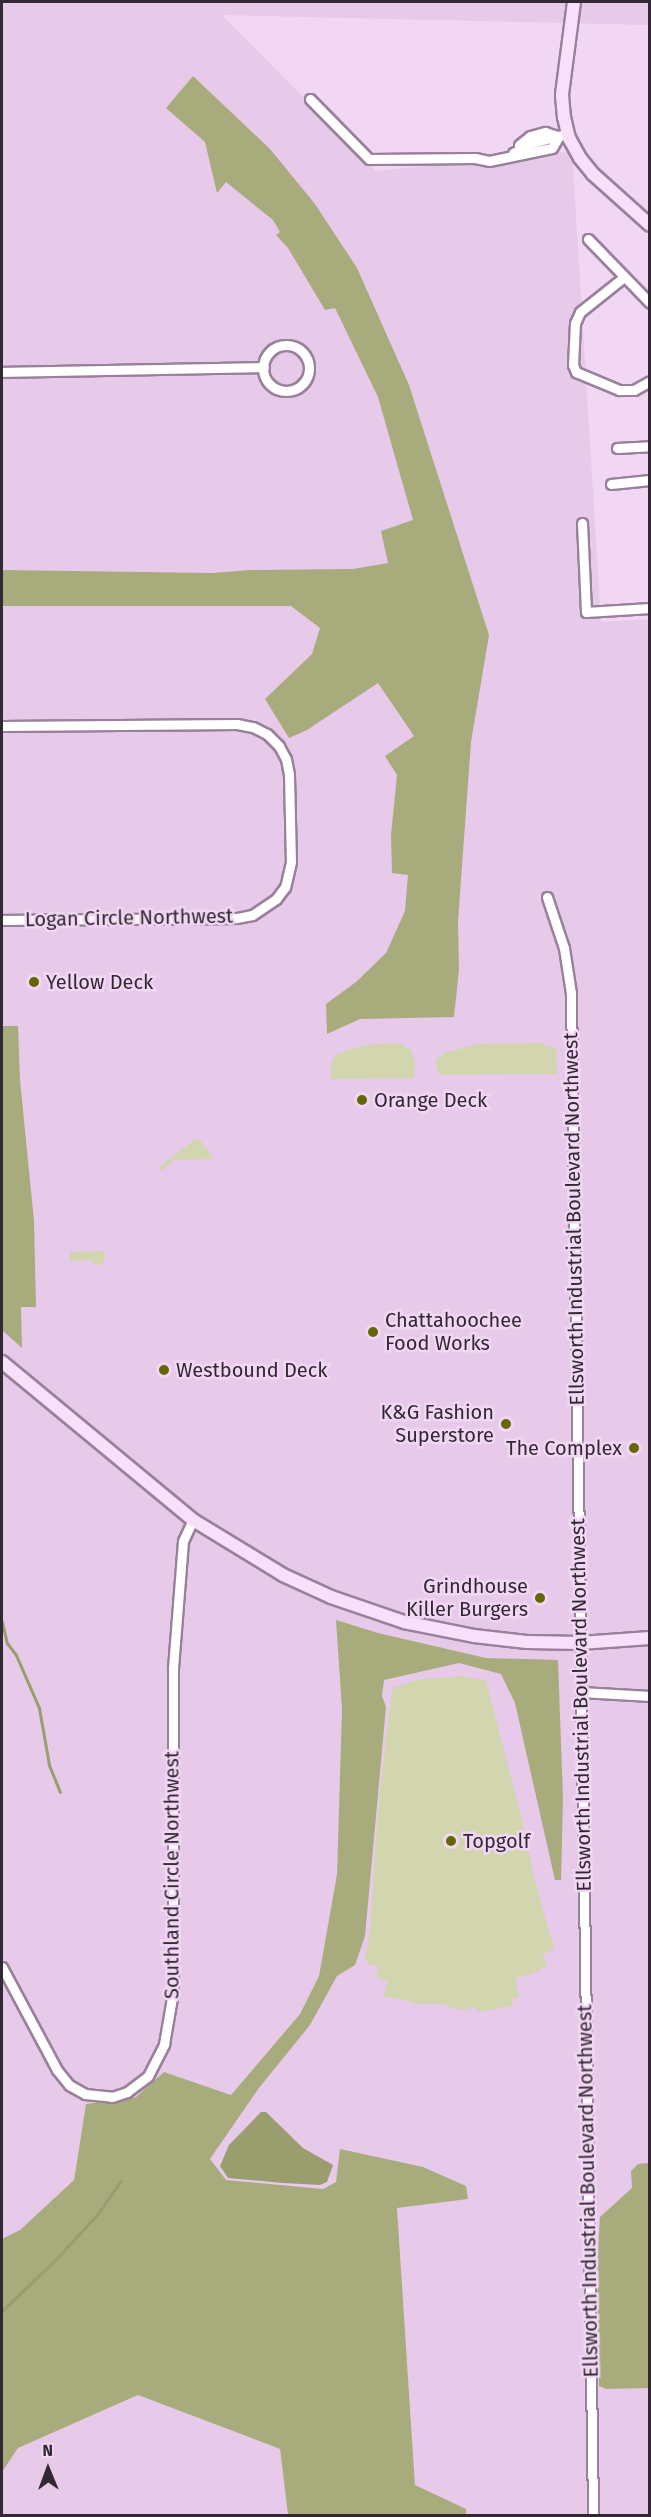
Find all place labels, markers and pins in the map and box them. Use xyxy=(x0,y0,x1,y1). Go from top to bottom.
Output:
place label: Yellow Deck xyxy=(46,970,153,994)
marker: Yellow Deck xyxy=(27,975,41,989)
place label: Orange Deck xyxy=(374,1088,487,1112)
marker: Orange Deck xyxy=(355,1093,369,1107)
place label: Chattahoochee Food Works xyxy=(385,1308,522,1355)
marker: Chattahoochee Food Works xyxy=(366,1325,380,1339)
place label: Westbound Deck xyxy=(176,1358,328,1382)
marker: Westbound Deck xyxy=(157,1363,171,1377)
place label: K&G Fashion Superstore xyxy=(381,1400,494,1447)
marker: K&G Fashion Superstore xyxy=(499,1417,513,1431)
place label: The Complex xyxy=(506,1436,622,1460)
marker: The Complex xyxy=(627,1441,641,1455)
place label: Grindhouse Killer Burgers xyxy=(406,1574,528,1621)
marker: Grindhouse Killer Burgers xyxy=(533,1591,547,1605)
place label: Topgolf xyxy=(463,1829,530,1853)
marker: Topgolf xyxy=(444,1834,458,1848)

